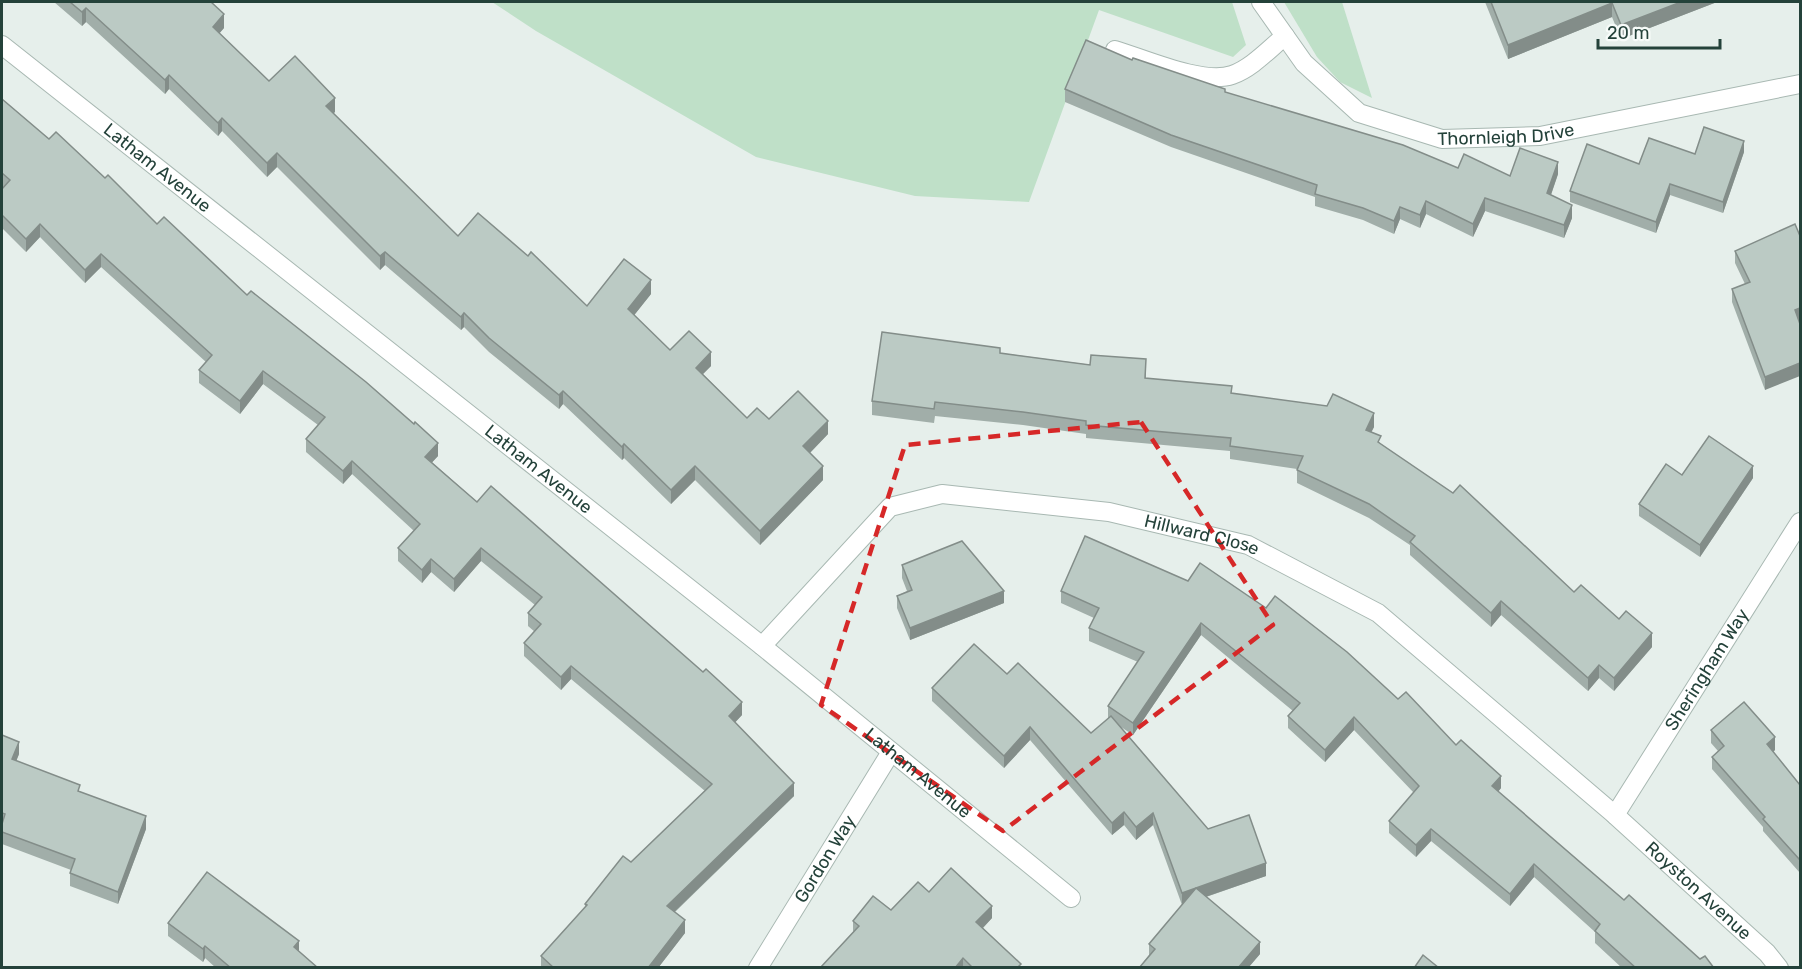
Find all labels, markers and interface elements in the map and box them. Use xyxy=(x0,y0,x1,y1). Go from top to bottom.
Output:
scale bar xyxy=(1598,12,1720,50)
text: 20 m xyxy=(1607,22,1649,44)
street label: Thornleigh Drive xyxy=(1437,118,1576,150)
street label: Latham Avenue xyxy=(99,119,216,217)
street label: Latham Avenue xyxy=(480,420,597,519)
street label: Hillward Close xyxy=(1142,510,1263,560)
street label: Sheringham Way xyxy=(1660,604,1754,735)
street label: Latham Avenue xyxy=(860,723,976,823)
street label: Gordon Way xyxy=(790,811,860,907)
street label: Royston Avenue xyxy=(1641,837,1756,944)

